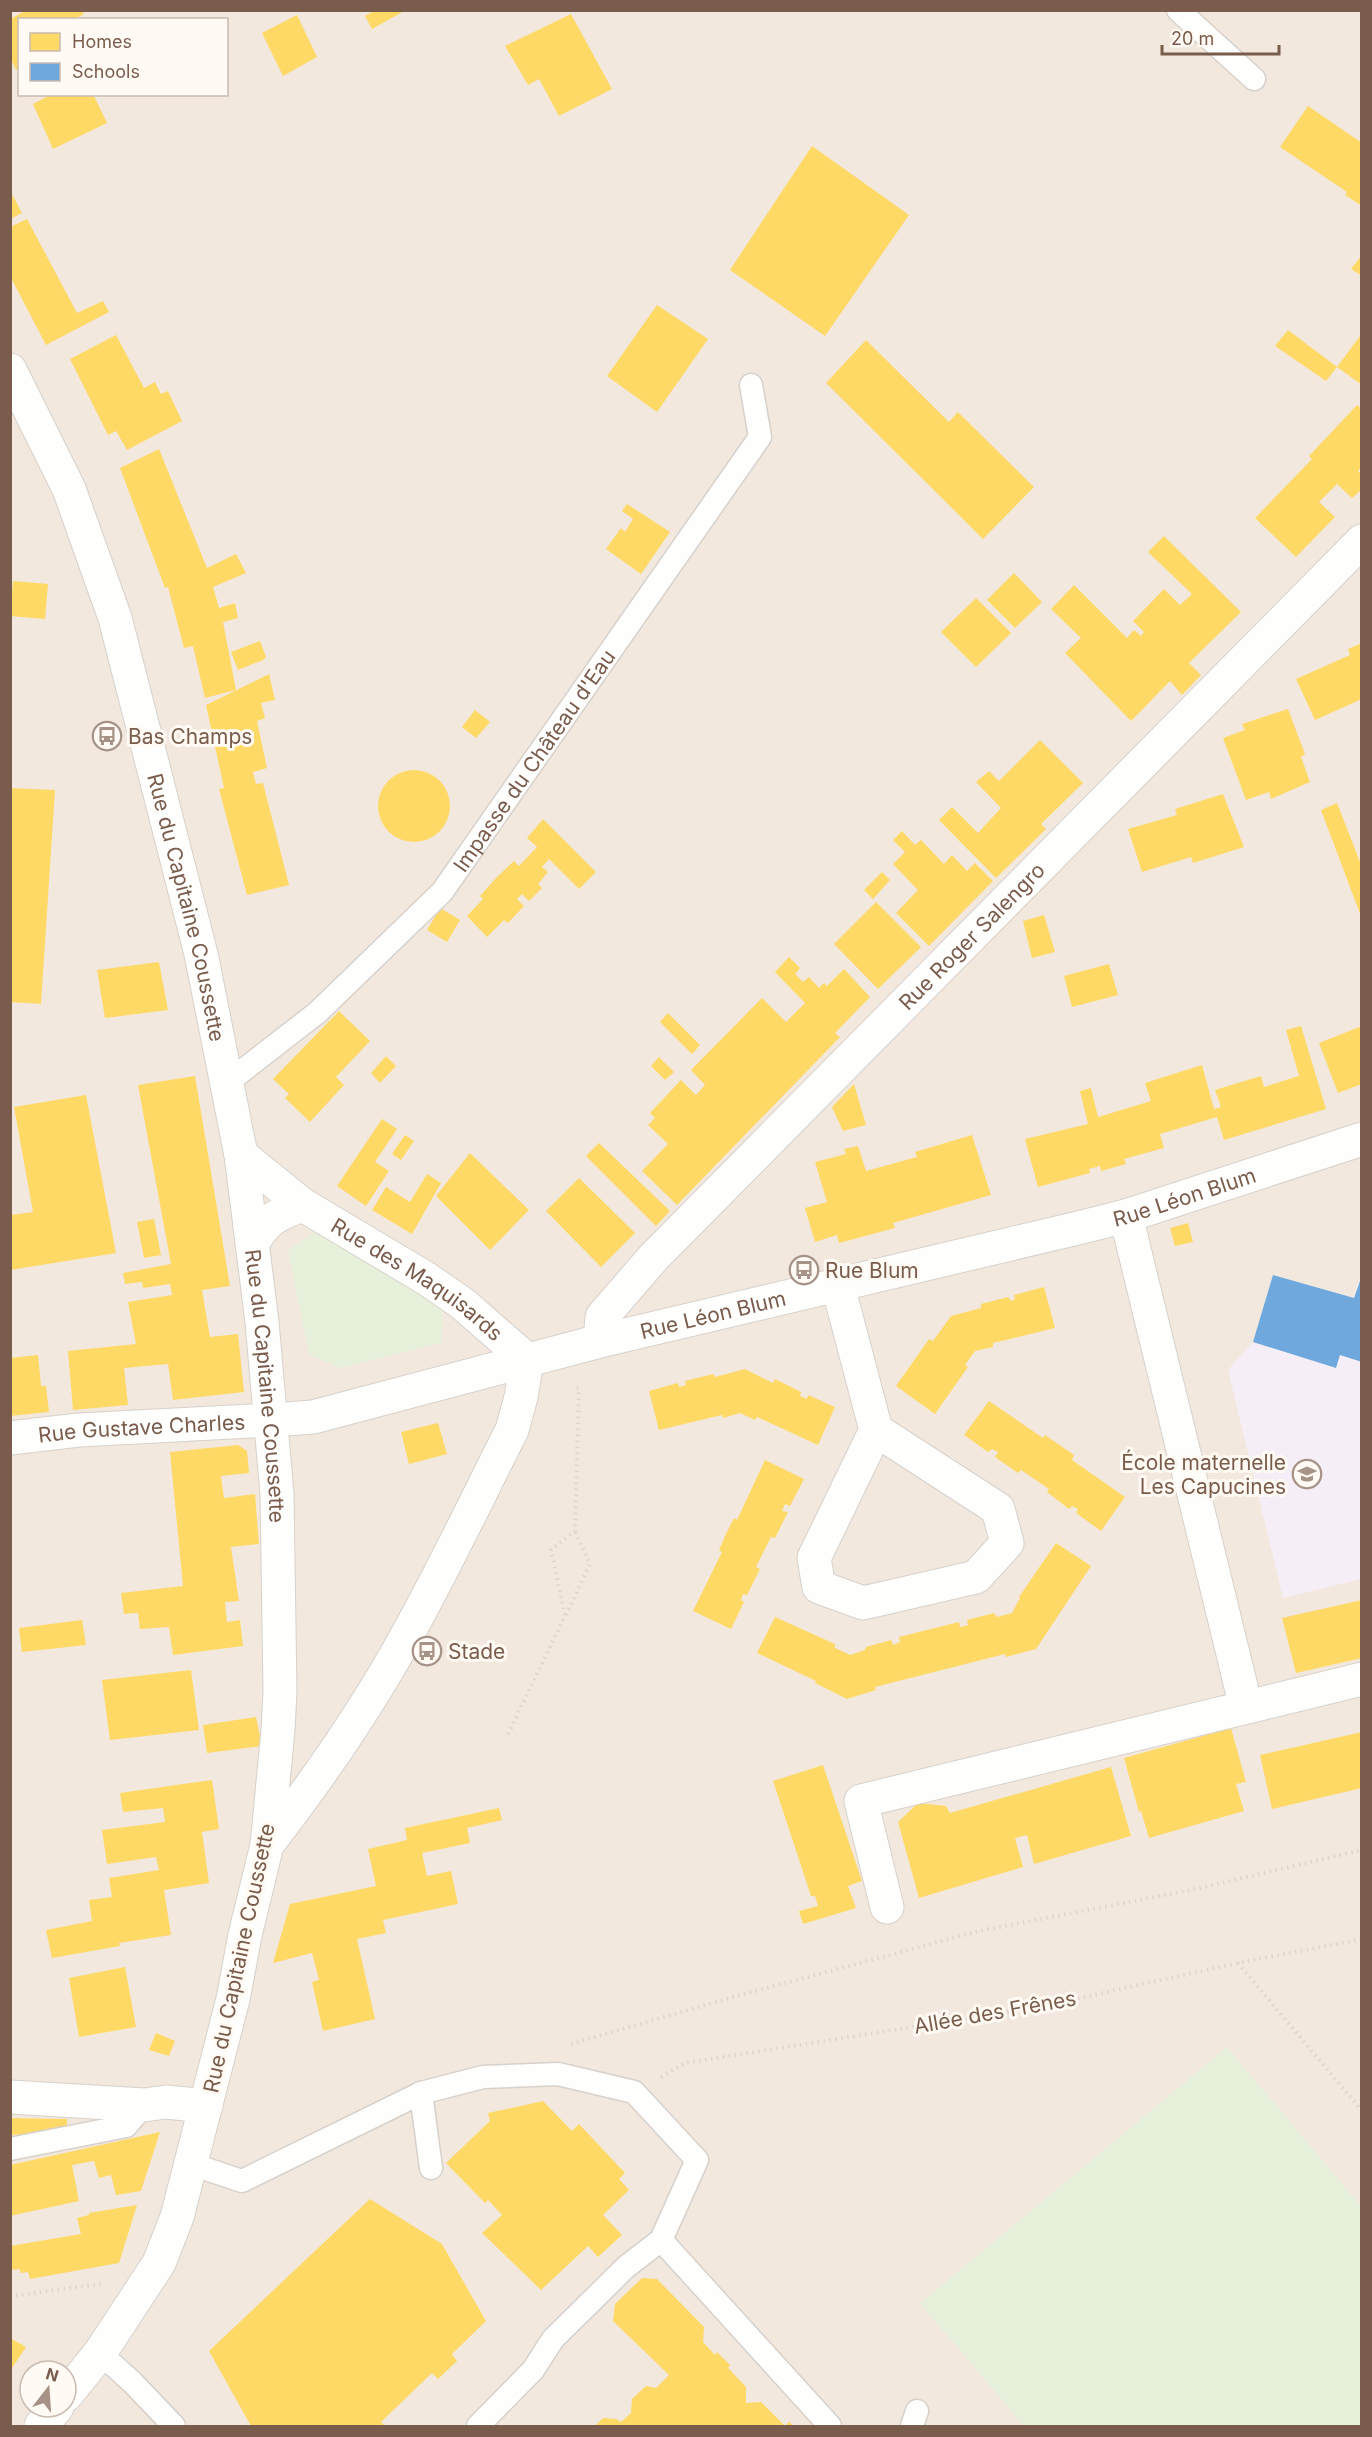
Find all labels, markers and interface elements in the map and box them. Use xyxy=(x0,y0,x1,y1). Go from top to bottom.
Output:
legend xyxy=(18,18,228,96)
scale bar xyxy=(1162,18,1279,56)
text: 20 m xyxy=(1171,28,1214,49)
text: Homes xyxy=(72,31,132,52)
text: Schools xyxy=(72,61,140,82)
street label: Impasse du Château d'Eau xyxy=(448,645,620,876)
bus stop icon: Bas Champs xyxy=(91,720,123,752)
place label: Bas Champs xyxy=(128,724,252,749)
street label: Rue du Capitaine Coussette xyxy=(143,771,231,1044)
street label: Rue Roger Salengro xyxy=(893,857,1050,1015)
street label: Rue Léon Blum xyxy=(1110,1162,1259,1231)
street label: Rue des Maquisards xyxy=(327,1212,508,1346)
street label: Rue du Capitaine Coussette xyxy=(240,1248,290,1523)
bus stop icon: Rue Blum xyxy=(788,1254,820,1286)
place label: Rue Blum xyxy=(825,1258,919,1283)
street label: Rue Léon Blum xyxy=(638,1285,788,1344)
street label: Rue Gustave Charles xyxy=(37,1409,246,1447)
place label: École maternelle Les Capucines xyxy=(1121,1449,1286,1499)
school or university icon: École maternelle Les Capucines xyxy=(1291,1458,1323,1490)
bus stop icon: Stade xyxy=(411,1635,443,1667)
place label: Stade xyxy=(448,1639,505,1664)
street label: Rue du Capitaine Coussette xyxy=(198,1821,280,2095)
street label: Allée des Frênes xyxy=(912,1985,1078,2039)
north arrow xyxy=(18,2359,78,2419)
text: N xyxy=(44,2363,61,2386)

